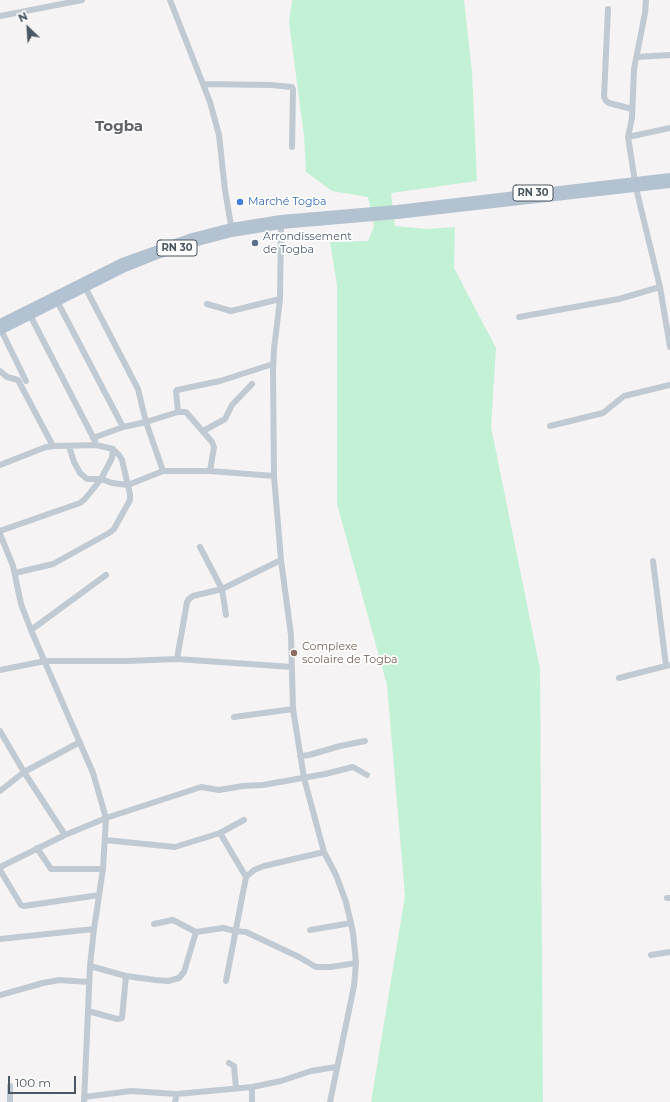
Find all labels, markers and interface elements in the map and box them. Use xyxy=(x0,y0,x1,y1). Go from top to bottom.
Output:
north arrow xyxy=(8,8,48,48)
text: N xyxy=(16,9,30,25)
district label: Togba xyxy=(95,118,143,136)
road number: RN 30 xyxy=(513,185,553,201)
place label: Marché Togba xyxy=(248,195,326,209)
marker: Marché Togba xyxy=(235,197,245,207)
place label: Arrondissement de Togba xyxy=(263,230,352,256)
marker: Arrondissement de Togba xyxy=(250,238,260,248)
road number: RN 30 xyxy=(157,240,197,256)
place label: Complexe scolaire de Togba xyxy=(302,640,398,666)
marker: Complexe scolaire de Togba xyxy=(289,648,299,658)
scale bar xyxy=(10,1068,78,1094)
text: 100 m xyxy=(15,1075,51,1090)

